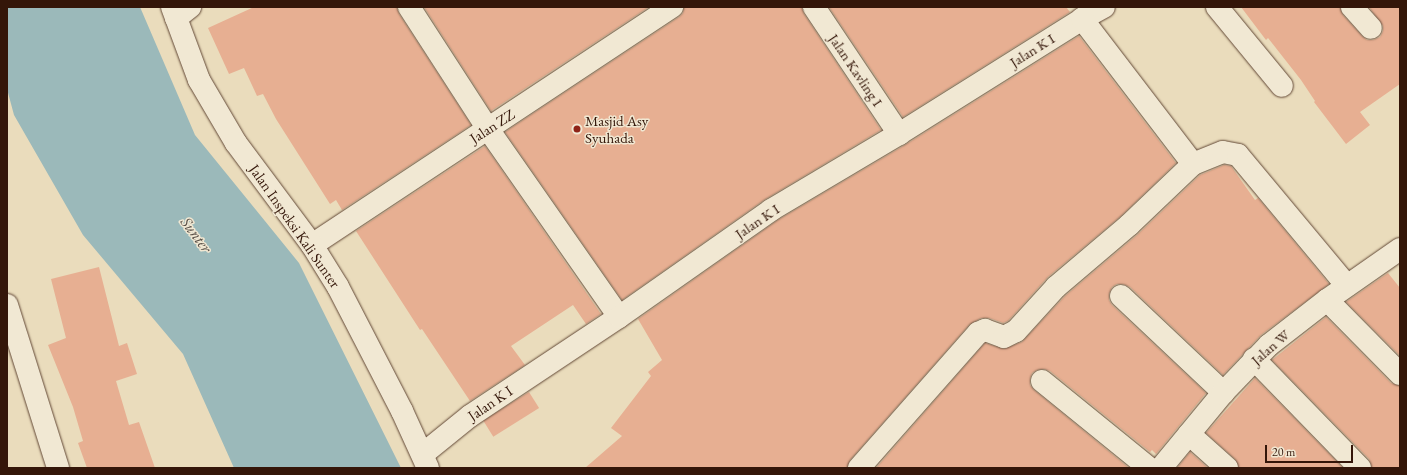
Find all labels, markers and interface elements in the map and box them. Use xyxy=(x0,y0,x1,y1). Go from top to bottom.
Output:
street label: Jalan K I xyxy=(1006,29,1058,71)
street label: Jalan Kavling I xyxy=(825,30,887,110)
street label: Jalan ZZ xyxy=(466,105,518,147)
place label: Masjid Asy Syuhada xyxy=(585,111,648,146)
marker: Masjid Asy Syuhada xyxy=(572,124,582,134)
street label: Jalan Inspeksi Kali Sunter xyxy=(246,161,344,291)
street label: Jalan K I xyxy=(731,200,783,242)
water label: Sunter xyxy=(176,213,216,257)
street label: Jalan W xyxy=(1247,325,1293,369)
street label: Jalan K I xyxy=(464,382,516,424)
scale bar xyxy=(1267,437,1355,463)
text: 20 m xyxy=(1272,444,1295,460)

